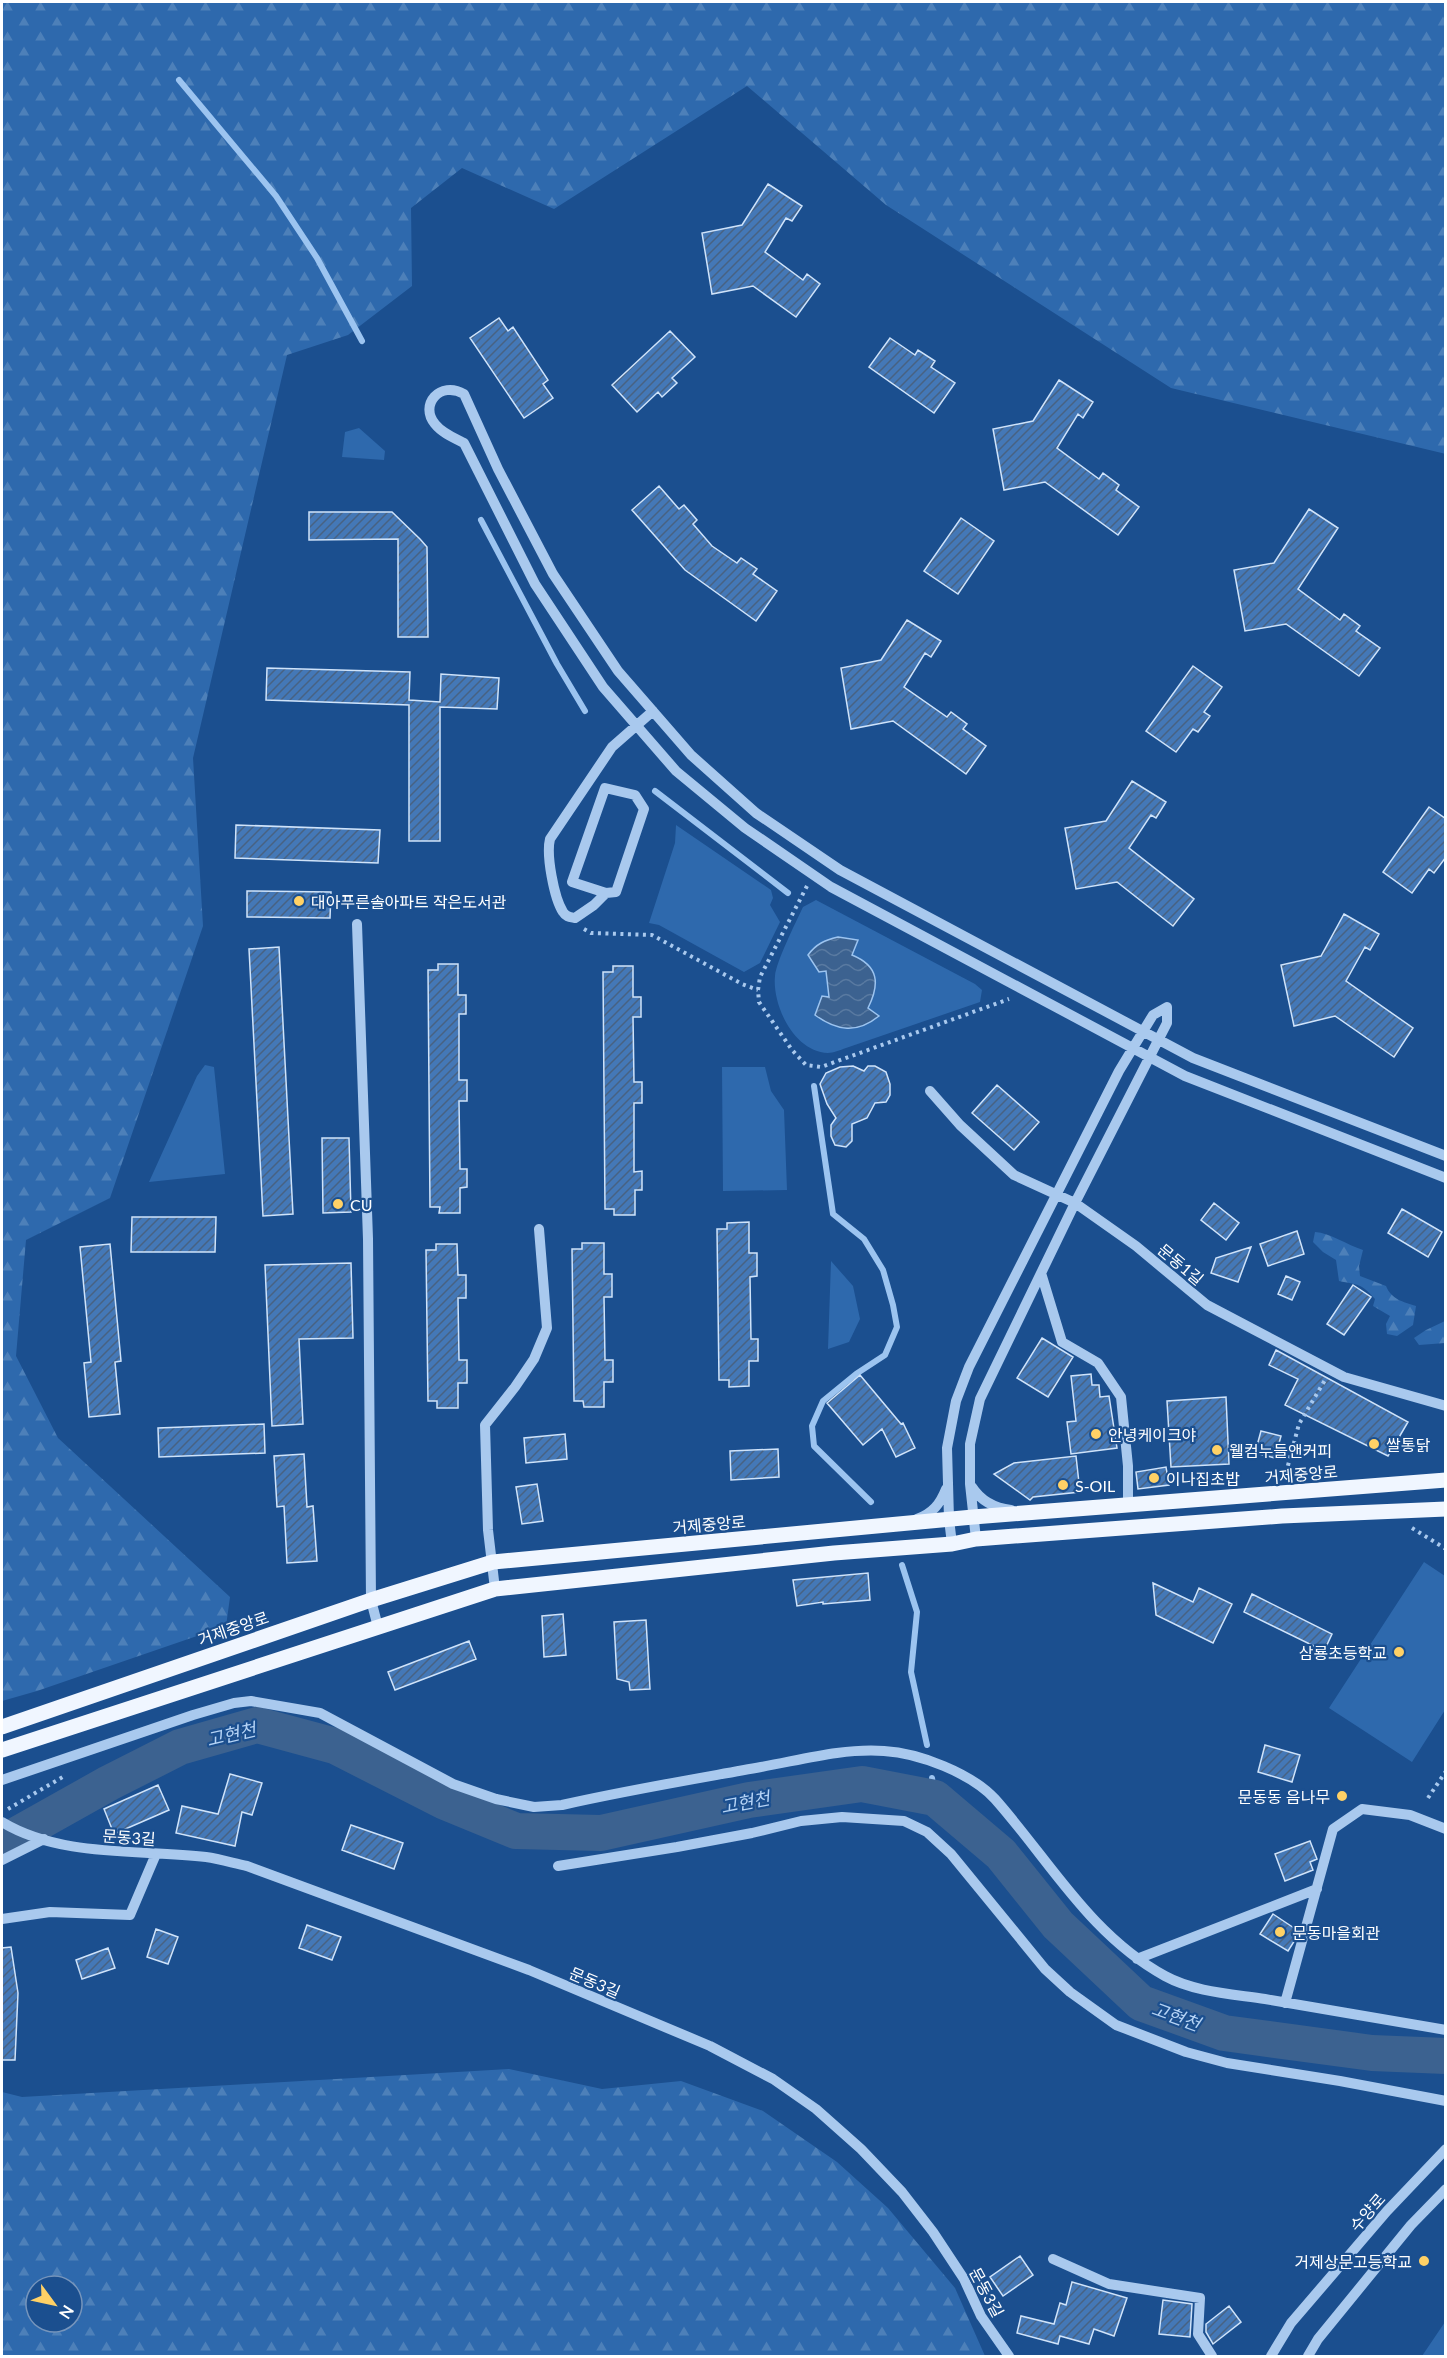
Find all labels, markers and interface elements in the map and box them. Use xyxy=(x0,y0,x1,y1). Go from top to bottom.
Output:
place label: 대아푸른솔아파트 작은도서관 xyxy=(311,892,507,911)
marker: 대아푸른솔아파트 작은도서관 xyxy=(292,894,306,908)
place label: CU xyxy=(350,1195,372,1214)
marker: CU xyxy=(331,1197,345,1211)
street label: 문동1길 xyxy=(1154,1240,1208,1288)
place label: 안녕케이크야 xyxy=(1108,1425,1197,1444)
marker: 안녕케이크야 xyxy=(1089,1427,1103,1441)
place label: 쌀통닭 xyxy=(1386,1435,1430,1454)
marker: 쌀통닭 xyxy=(1367,1437,1381,1451)
place label: 웰컴누들앤커피 xyxy=(1229,1441,1332,1460)
marker: 웰컴누들앤커피 xyxy=(1210,1443,1224,1457)
street label: 거제중앙로 xyxy=(1264,1461,1339,1487)
place label: 이나집초밥 xyxy=(1166,1469,1240,1488)
marker: 이나집초밥 xyxy=(1147,1471,1161,1485)
place label: S-OIL xyxy=(1075,1476,1115,1495)
marker: S-OIL xyxy=(1056,1478,1070,1492)
street label: 거제중앙로 xyxy=(672,1511,747,1537)
street label: 거제중앙로 xyxy=(195,1607,271,1649)
place label: 삼룡초등학교 xyxy=(1299,1643,1387,1662)
marker: 삼룡초등학교 xyxy=(1392,1645,1406,1659)
water label: 고현천 xyxy=(204,1717,260,1750)
water label: 고현천 xyxy=(719,1786,774,1818)
place label: 문동동 음나무 xyxy=(1238,1787,1330,1806)
marker: 문동동 음나무 xyxy=(1335,1789,1349,1803)
street label: 문동3길 xyxy=(102,1826,156,1848)
place label: 문동마을회관 xyxy=(1292,1923,1381,1942)
marker: 문동마을회관 xyxy=(1273,1925,1287,1939)
street label: 문동3길 xyxy=(567,1963,623,2001)
water label: 고현천 xyxy=(1149,1997,1205,2036)
street label: 수양로 xyxy=(1345,2189,1389,2235)
place label: 거제상문고등학교 xyxy=(1294,2252,1412,2271)
marker: 거제상문고등학교 xyxy=(1417,2254,1431,2268)
street label: 문동3길 xyxy=(966,2264,1008,2320)
north arrow xyxy=(24,2274,84,2334)
text: N xyxy=(56,2302,78,2323)

